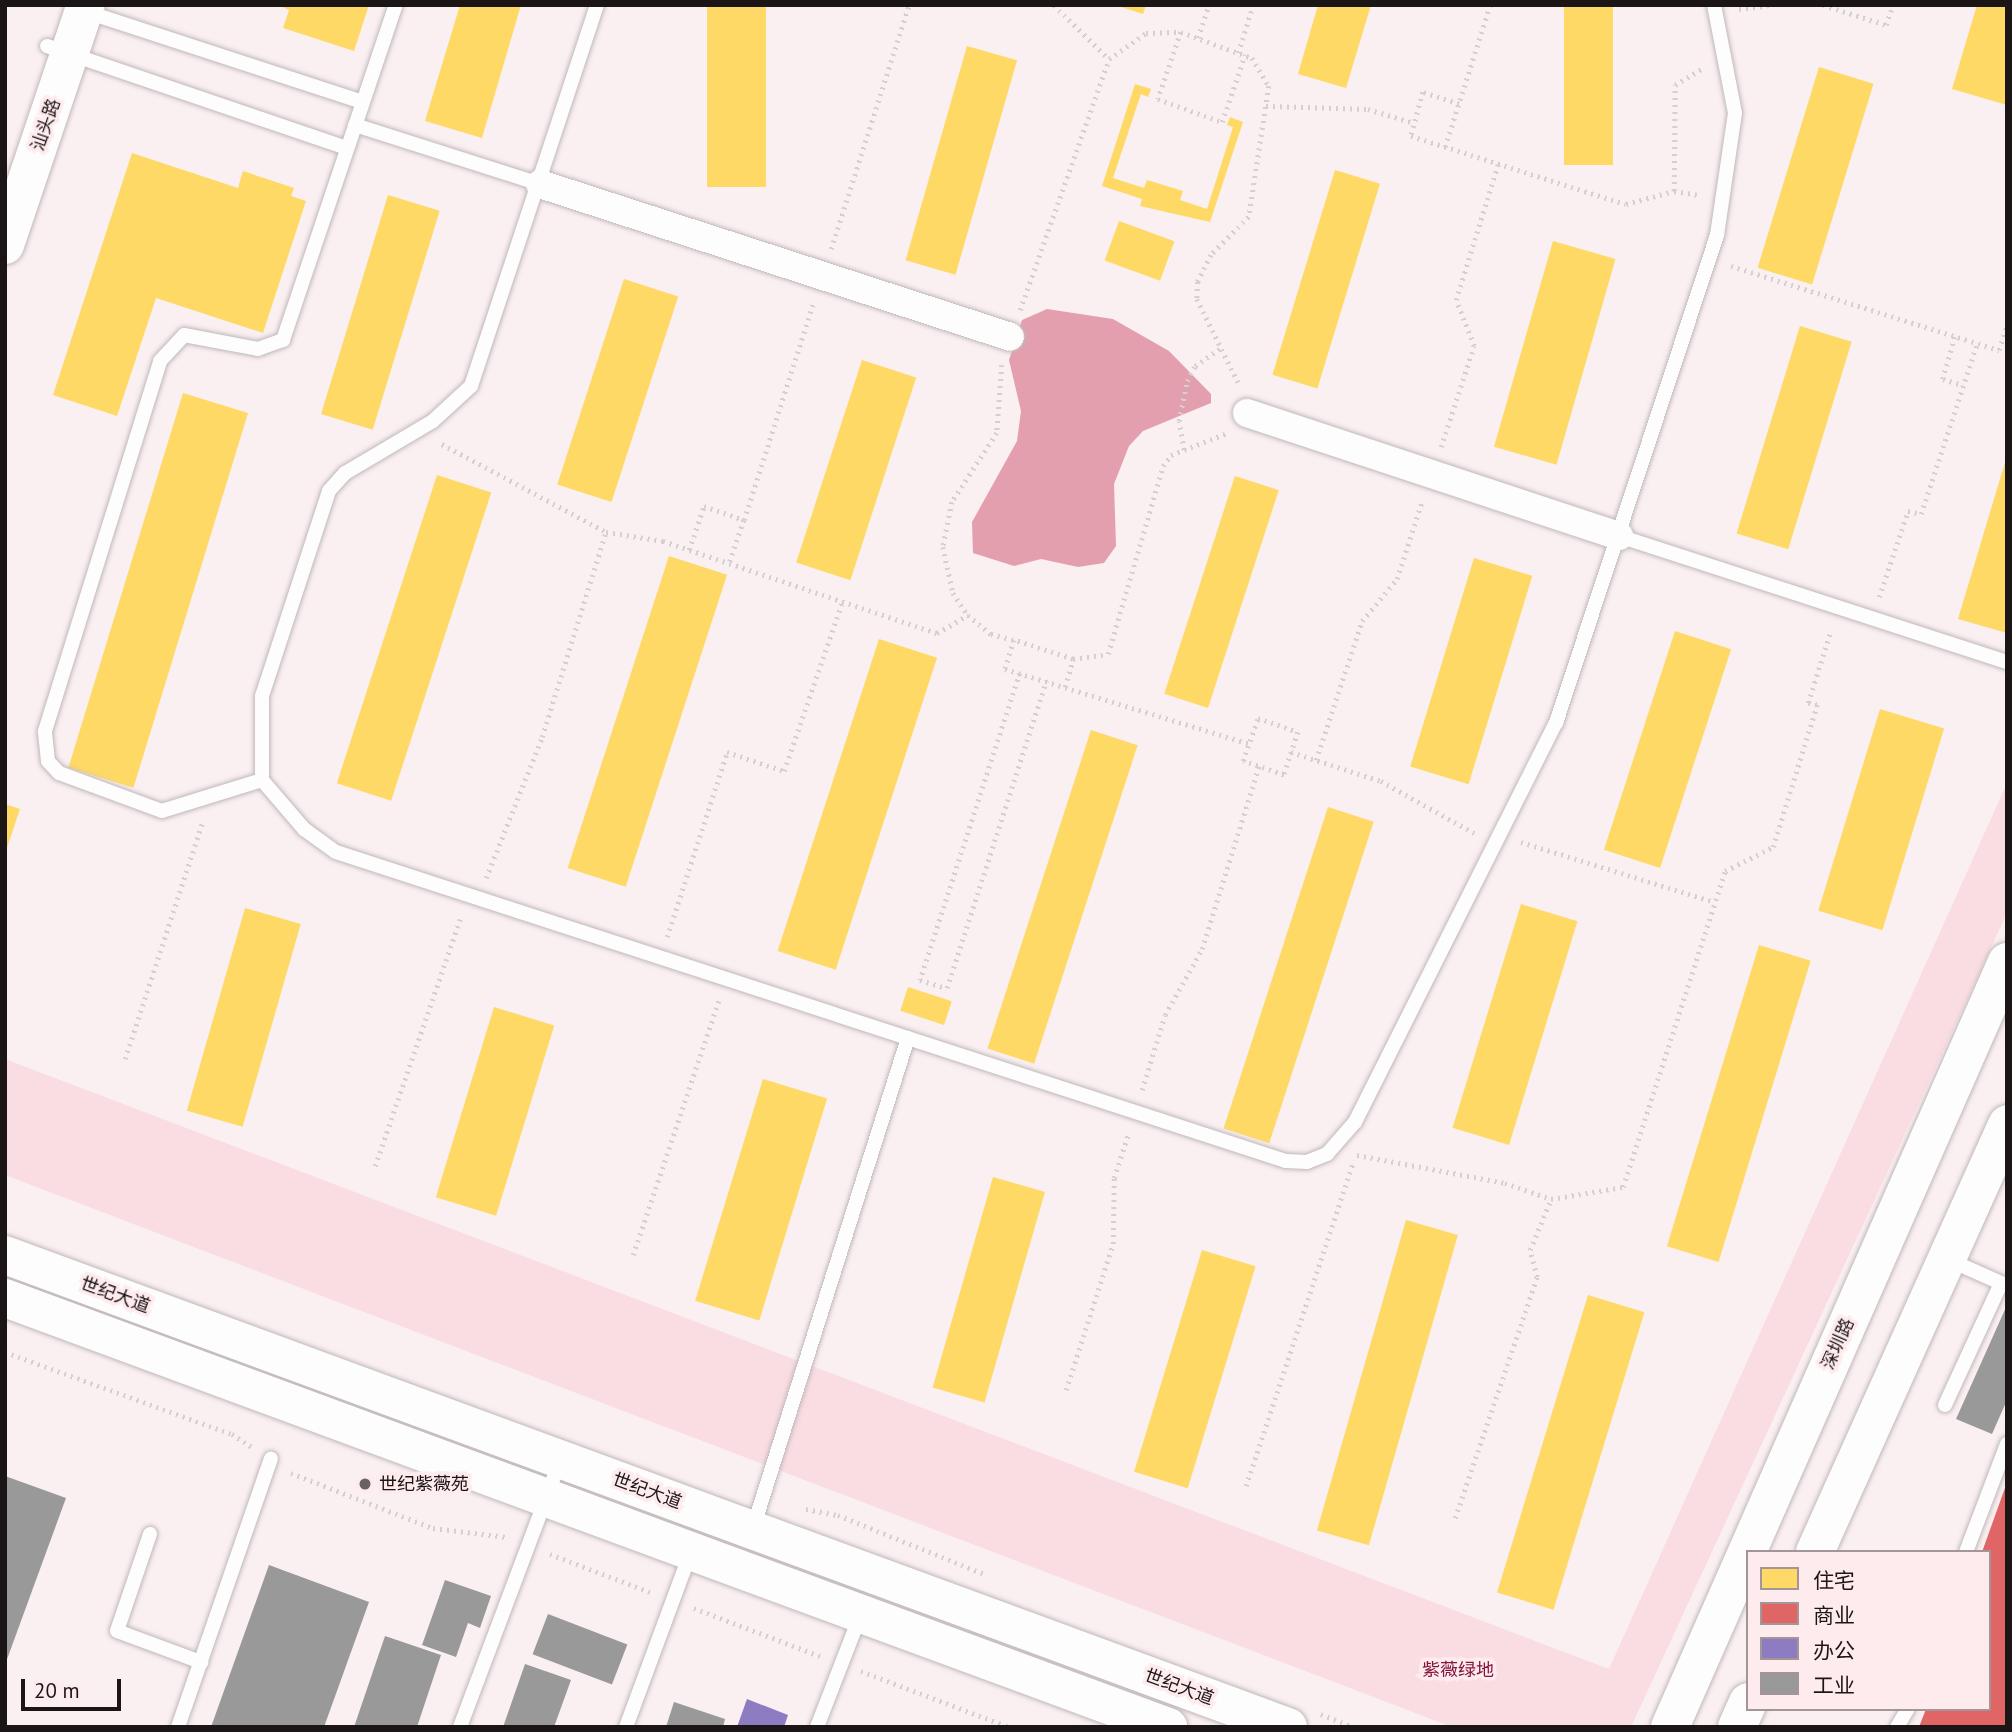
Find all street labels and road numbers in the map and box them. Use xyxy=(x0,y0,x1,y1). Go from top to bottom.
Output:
street label: 汕头路 xyxy=(27,96,65,154)
street label: 世纪大道 xyxy=(77,1273,153,1317)
street label: 深圳路 xyxy=(1817,1315,1859,1373)
street label: 世纪大道 xyxy=(609,1469,685,1513)
street label: 世纪大道 xyxy=(1141,1665,1217,1709)

